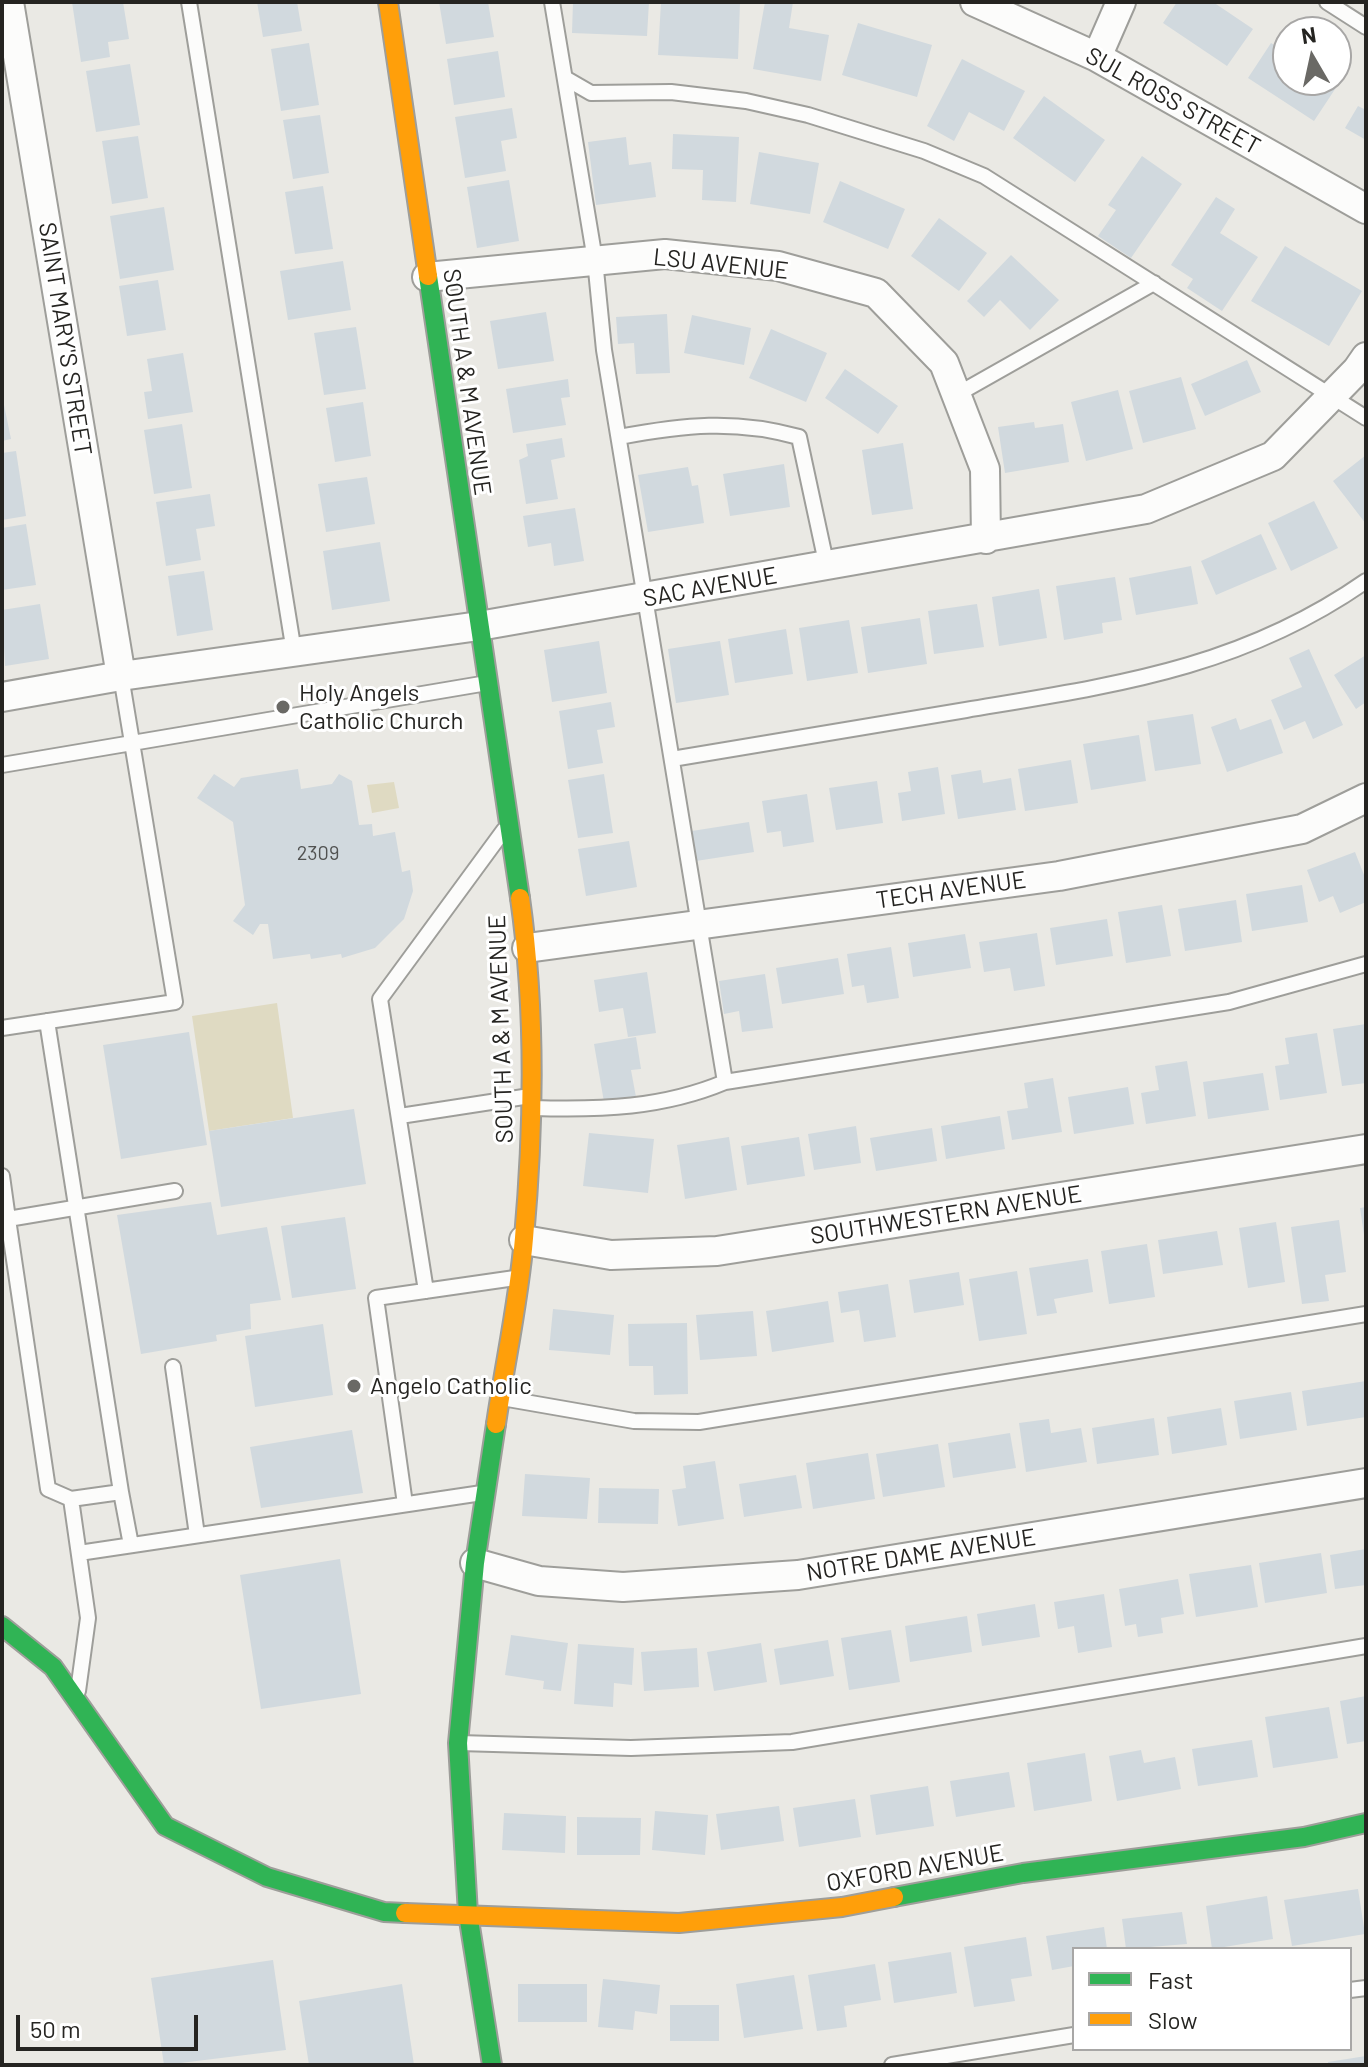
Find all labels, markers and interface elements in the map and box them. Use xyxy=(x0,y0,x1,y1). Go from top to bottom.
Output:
north arrow xyxy=(1272,16,1352,96)
text: N xyxy=(1299,20,1318,48)
street label: SUL ROSS STREET xyxy=(1081,41,1265,161)
street label: SAINT MARY'S STREET xyxy=(32,220,98,458)
street label: LSU AVENUE xyxy=(652,243,790,285)
street label: SOUTH A & M AVENUE xyxy=(437,267,497,497)
street label: SAC AVENUE xyxy=(641,561,779,613)
place label: Holy Angels Catholic Church xyxy=(299,679,463,735)
marker: Holy Angels Catholic Church xyxy=(274,698,292,716)
house number: 2309 xyxy=(297,841,339,865)
street label: TECH AVENUE xyxy=(874,865,1028,915)
street label: SOUTH A & M AVENUE xyxy=(483,914,519,1144)
street label: SOUTHWESTERN AVENUE xyxy=(808,1179,1084,1251)
place label: Angelo Catholic xyxy=(370,1372,532,1400)
marker: Angelo Catholic xyxy=(345,1377,363,1395)
street label: NOTRE DAME AVENUE xyxy=(804,1523,1038,1587)
street label: OXFORD AVENUE xyxy=(824,1838,1006,1898)
legend xyxy=(1072,1947,1352,2051)
text: Fast xyxy=(1148,1965,1193,1994)
scale bar xyxy=(20,1999,202,2049)
text: Slow xyxy=(1148,2005,1197,2034)
text: 50 m xyxy=(30,2014,81,2043)

